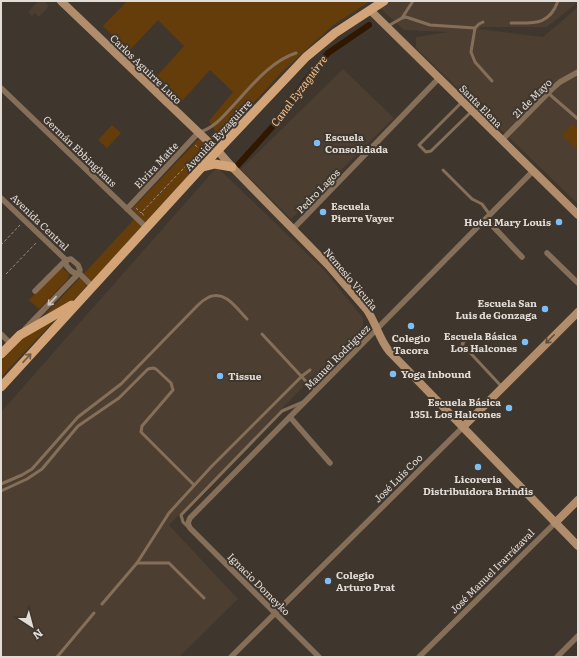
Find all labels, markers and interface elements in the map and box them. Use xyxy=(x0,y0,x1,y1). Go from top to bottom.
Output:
street label: Carlos Aguirre Luco xyxy=(107,30,186,107)
water label: Canal Eyzaguirre xyxy=(266,52,330,129)
street label: 21 de Mayo xyxy=(509,74,555,121)
street label: Santa Elena xyxy=(456,81,507,131)
street label: Avenida Eyzaguirre xyxy=(181,96,255,174)
street label: Germán Ebbinghaus xyxy=(40,112,121,190)
place label: Escuela Consolidada xyxy=(325,129,388,156)
street label: Elvira Matte xyxy=(130,138,181,191)
marker: Escuela Consolidada xyxy=(312,138,322,148)
street label: Pedro Lagos xyxy=(292,165,343,216)
street label: Avenida Central xyxy=(8,190,73,254)
place label: Escuela Pierre Vayer xyxy=(331,198,395,225)
marker: Escuela Pierre Vayer xyxy=(318,207,328,217)
place label: Hotel Mary Louis xyxy=(464,214,551,229)
marker: Hotel Mary Louis xyxy=(554,217,564,227)
street label: Nemesio Vicuña xyxy=(321,244,382,314)
place label: Escuela San Luis de Gonzaga xyxy=(455,295,537,322)
one-way arrow xyxy=(47,296,57,306)
marker: Escuela San Luis de Gonzaga xyxy=(540,304,550,314)
street label: Manuel Rodríguez xyxy=(301,320,373,393)
marker: Colegio Tacora xyxy=(406,321,416,331)
place label: Escuela Básica Los Halcones xyxy=(444,328,517,355)
place label: Colegio Tacora xyxy=(392,330,430,357)
one-way arrow xyxy=(546,334,555,344)
marker: Escuela Básica Los Halcones xyxy=(520,337,530,347)
one-way arrow xyxy=(22,353,32,363)
place label: Yoga Inbound xyxy=(401,366,472,381)
place label: Tissue xyxy=(228,368,262,383)
marker: Yoga Inbound xyxy=(388,369,398,379)
marker: Tissue xyxy=(215,371,225,381)
place label: Escuela Básica 1351. Los Halcones xyxy=(410,394,501,421)
marker: Escuela Básica 1351. Los Halcones xyxy=(504,403,514,413)
street label: José Luis Coo xyxy=(370,450,426,505)
marker: Licoreria Distribuidora Brindis xyxy=(473,462,483,472)
place label: Licoreria Distribuidora Brindis xyxy=(423,471,533,498)
street label: José Manuel Irarrázaval xyxy=(446,525,538,616)
street label: Ignacio Domeyko xyxy=(225,549,294,618)
place label: Colegio Arturo Prat xyxy=(336,567,396,594)
marker: Colegio Arturo Prat xyxy=(323,576,333,586)
north arrow xyxy=(12,606,52,646)
text: N xyxy=(30,626,47,644)

